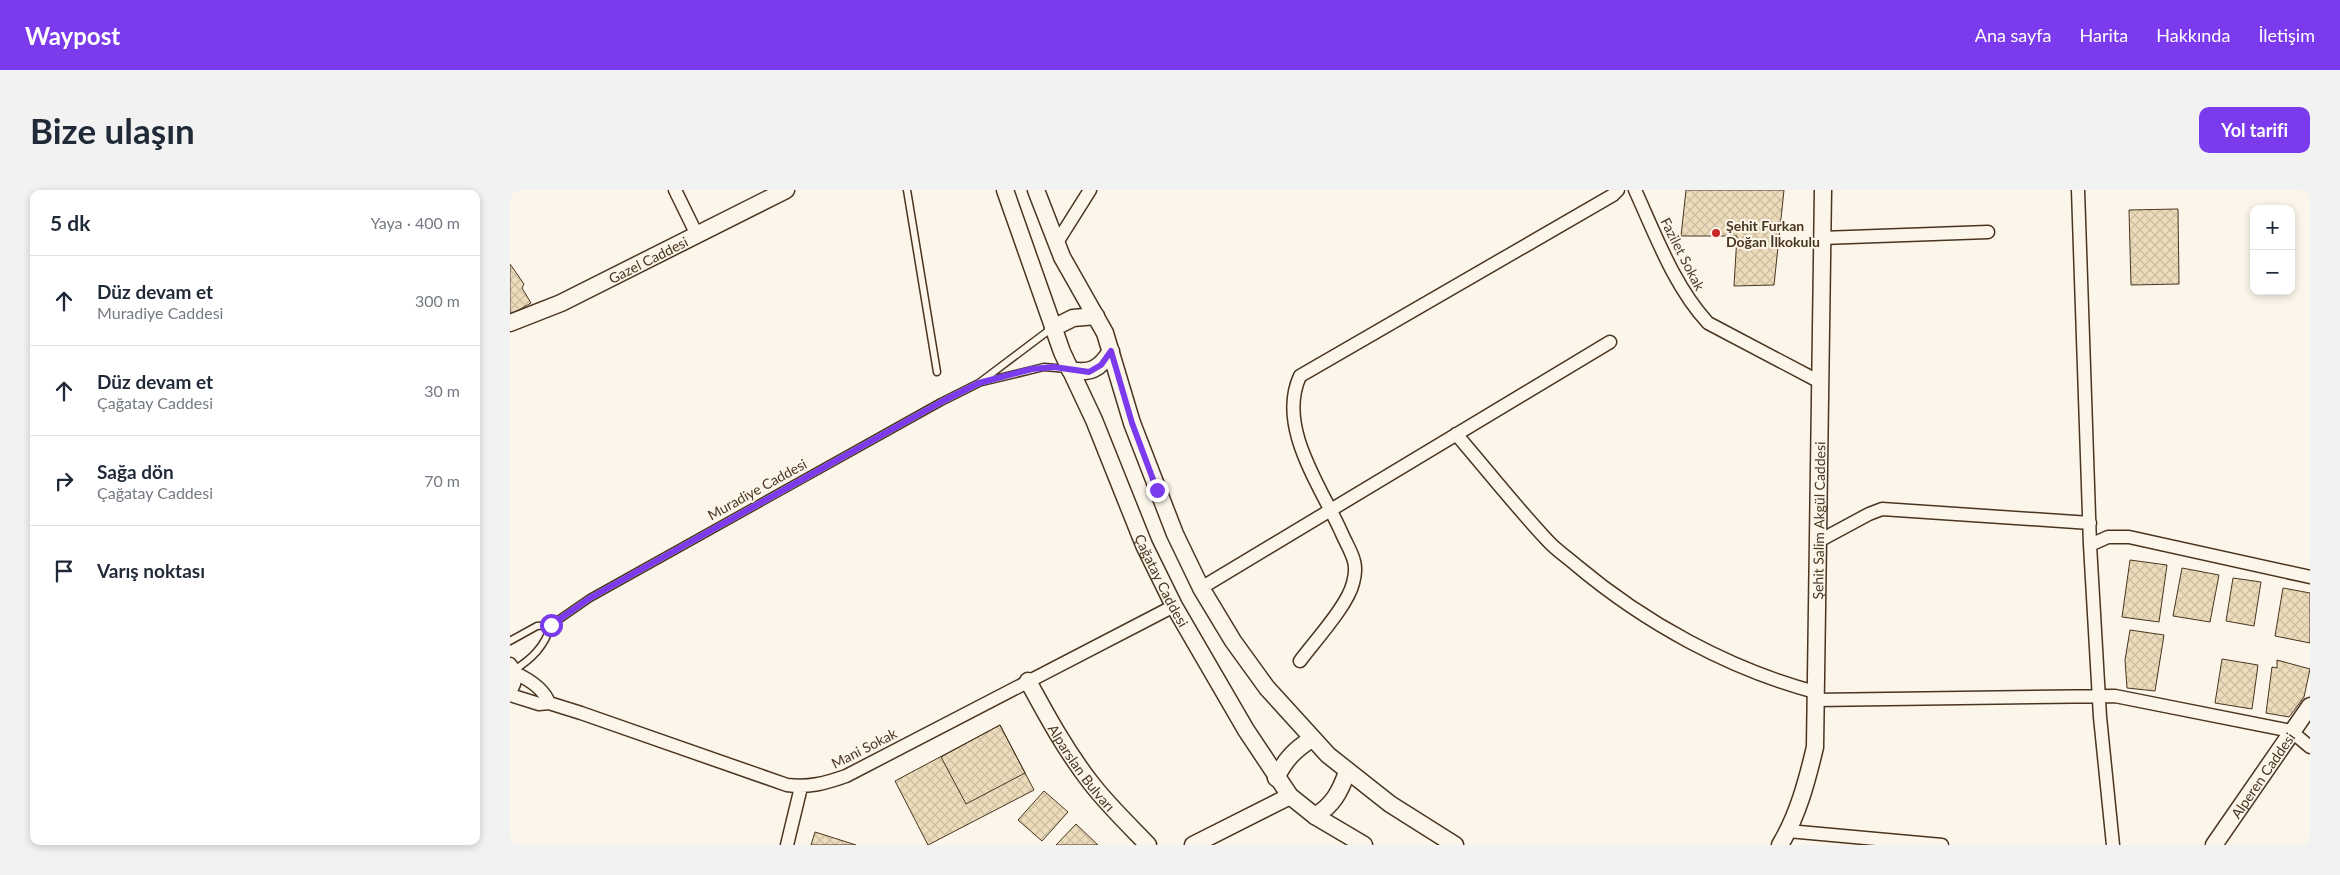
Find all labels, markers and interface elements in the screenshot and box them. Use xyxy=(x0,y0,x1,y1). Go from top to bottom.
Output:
text: Waypost xyxy=(25,21,120,50)
text: Ana sayfa xyxy=(1975,24,2052,46)
text: Harita xyxy=(2080,24,2128,46)
text: Hakkında xyxy=(2156,24,2230,46)
text: İletişim xyxy=(2258,24,2315,46)
button: Yol tarifi xyxy=(2199,107,2310,153)
text: Bize ulaşın xyxy=(30,109,195,151)
map controls xyxy=(2250,205,2295,295)
button: + xyxy=(2250,205,2295,250)
text: 5 dk xyxy=(50,210,90,235)
text: Yaya · 400 m xyxy=(371,213,460,232)
street label: Fazilet Sokak xyxy=(1657,215,1709,294)
place label: Şehit Furkan Doğan İlkokulu xyxy=(1726,217,1820,250)
marker: Şehit Furkan Doğan İlkokulu xyxy=(1710,227,1722,239)
street label: Gazel Caddesi xyxy=(605,232,690,286)
button: − xyxy=(2250,250,2295,295)
text: Düz devam et xyxy=(97,280,213,303)
icon: ahead xyxy=(50,287,78,315)
text: 300 m xyxy=(415,291,460,310)
text: Muradiye Caddesi xyxy=(97,303,223,322)
text: Düz devam et xyxy=(97,370,213,393)
icon: ahead xyxy=(50,377,78,405)
text: 30 m xyxy=(424,381,460,400)
text: Çağatay Caddesi xyxy=(97,393,213,412)
street label: Şehit Salim Akgül Caddesi xyxy=(1809,441,1828,600)
street label: Muradiye Caddesi xyxy=(705,455,809,523)
text: Sağa dön xyxy=(97,460,174,483)
icon: right xyxy=(50,467,78,495)
text: 70 m xyxy=(424,471,460,490)
route end xyxy=(1146,479,1169,502)
text: Çağatay Caddesi xyxy=(97,483,213,502)
street label: Çağatay Caddesi xyxy=(1132,531,1193,630)
icon: arrive xyxy=(50,557,78,585)
text: Varış noktası xyxy=(97,559,205,582)
route start xyxy=(540,614,563,637)
street label: Alparslan Bulvarı xyxy=(1045,721,1119,814)
street label: Mani Sokak xyxy=(828,724,900,772)
street label: Alperen Caddesi xyxy=(2227,729,2298,821)

